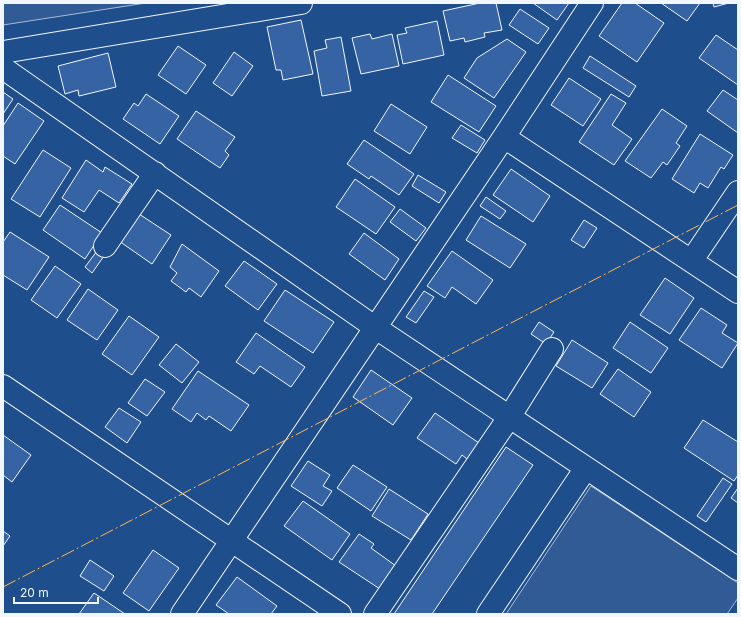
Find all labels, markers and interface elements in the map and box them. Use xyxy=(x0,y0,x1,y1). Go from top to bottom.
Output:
scale bar xyxy=(14,579,98,605)
text: 20 m xyxy=(20,585,49,600)

